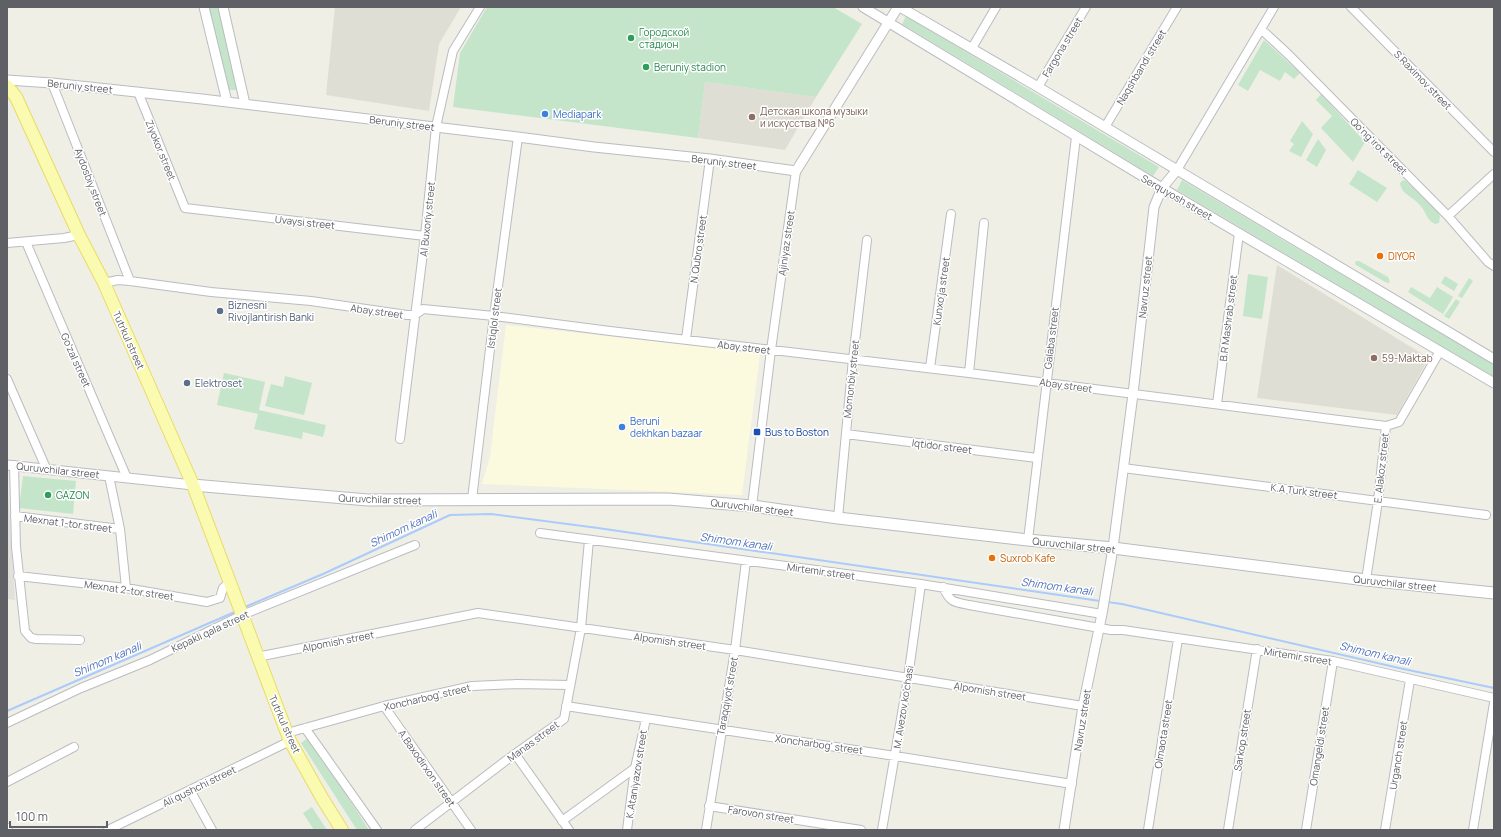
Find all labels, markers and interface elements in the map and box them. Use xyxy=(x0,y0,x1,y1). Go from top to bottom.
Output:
street label: Fargona street xyxy=(1039,14,1085,80)
place label: Городской стадион xyxy=(639,25,689,51)
street label: Naqshbandi street xyxy=(1113,27,1169,107)
marker: Городской стадион xyxy=(626,33,636,43)
street label: S.Raximov street xyxy=(1391,47,1455,113)
place label: Beruniy stadion xyxy=(654,60,726,74)
marker: Beruniy stadion xyxy=(641,62,651,72)
street label: Beruniy street xyxy=(47,76,113,96)
place label: Детская школа музыки и искусства №6 xyxy=(760,104,868,130)
place label: Mediapark xyxy=(553,107,602,121)
marker: Mediapark xyxy=(540,109,550,119)
street label: Beruniy street xyxy=(369,112,435,134)
marker: Детская школа музыки и искусства №6 xyxy=(747,112,757,122)
street label: Qo'ng'irot street xyxy=(1347,114,1411,178)
street label: Ziyokor street xyxy=(142,118,180,182)
street label: Aydosbiy street xyxy=(72,146,110,218)
street label: Beruniy street xyxy=(691,151,757,173)
street label: Serquyosh street xyxy=(1139,171,1215,223)
street label: Al Buxoriy street xyxy=(416,181,438,257)
street label: Ajiniyaz street xyxy=(774,209,798,277)
street label: Uvaysi street xyxy=(274,212,336,232)
street label: N.Qubro street xyxy=(686,214,710,284)
place label: DIYOR xyxy=(1388,249,1415,263)
marker: DIYOR xyxy=(1375,251,1385,261)
street label: Navruz street xyxy=(1135,255,1155,319)
street label: Kunxo'ja street xyxy=(929,256,953,326)
street label: B.R Mashrab street xyxy=(1216,274,1240,362)
street label: Istiqlol street xyxy=(483,287,505,349)
place label: Biznesni Rivojlantirish Banki xyxy=(228,298,314,324)
street label: Abay street xyxy=(350,300,404,322)
marker: Biznesni Rivojlantirish Banki xyxy=(215,306,225,316)
street label: Galaba street xyxy=(1040,306,1062,370)
street label: Tutrkul street xyxy=(110,309,148,371)
street label: Go'zal street xyxy=(58,331,94,389)
street label: Abay street xyxy=(717,337,771,357)
street label: Momonbiy street xyxy=(840,339,862,419)
place label: 59-Maktab xyxy=(1382,351,1433,365)
marker: 59-Maktab xyxy=(1369,353,1379,363)
street label: Abay street xyxy=(1039,374,1093,396)
place label: Elektroset xyxy=(195,376,242,390)
marker: Elektroset xyxy=(182,378,192,388)
place label: Beruni dekhkan bazaar xyxy=(630,414,703,440)
marker: Beruni dekhkan bazaar xyxy=(617,422,627,432)
place label: Bus to Boston xyxy=(765,425,829,439)
marker: Bus to Boston xyxy=(752,427,762,437)
street label: E. Alakoz street xyxy=(1370,432,1392,504)
street label: Iqtidor street xyxy=(911,435,973,457)
street label: Quruvchilar street xyxy=(16,459,100,481)
street label: K.A Turk street xyxy=(1270,480,1338,502)
place label: GAZON xyxy=(56,488,90,502)
marker: GAZON xyxy=(43,490,53,500)
street label: Quruvchilar street xyxy=(338,491,422,507)
street label: Quruvchilar street xyxy=(710,495,794,519)
water label: Shimom kanali xyxy=(367,505,440,550)
street label: Mexnat 1-tor street xyxy=(23,511,113,535)
water label: Shimom kanali xyxy=(699,529,774,554)
street label: Quruvchilar street xyxy=(1032,534,1116,556)
place label: Suxrob Kafe xyxy=(1000,551,1056,565)
marker: Suxrob Kafe xyxy=(987,553,997,563)
street label: Mirtemir street xyxy=(786,559,856,583)
street label: Quruvchilar street xyxy=(1353,572,1437,594)
water label: Shimom kanali xyxy=(1020,574,1095,599)
street label: Mexnat 2-tor street xyxy=(83,577,175,603)
street label: Kepakli qala street xyxy=(169,607,251,655)
street label: Alpomish street xyxy=(301,627,375,655)
street label: Alpomish street xyxy=(633,629,707,653)
water label: Shimom kanali xyxy=(71,637,145,680)
water label: Shimom kanali xyxy=(1338,638,1413,669)
street label: Mirtemir street xyxy=(1263,644,1333,668)
street label: Taraqqiyot street xyxy=(713,656,741,736)
street label: M. Avezov ko'chasi xyxy=(890,665,916,749)
street label: Alpomish street xyxy=(953,678,1027,704)
street label: Xoncharbog' street xyxy=(382,680,472,714)
street label: Navruz street xyxy=(1070,688,1094,752)
street label: Tutrkul street xyxy=(266,693,304,755)
street label: Olmaota street xyxy=(1151,699,1175,769)
street label: Omangeldi street xyxy=(1306,705,1332,787)
street label: Sarkop street xyxy=(1230,708,1254,772)
street label: Manas street xyxy=(504,717,562,765)
street label: Urganch street xyxy=(1386,719,1410,791)
street label: A.Baxodirxon street xyxy=(395,727,459,809)
street label: K.Ataniyazov street xyxy=(622,729,650,819)
street label: Xoncharbog' street xyxy=(774,731,864,757)
street label: Ali qushchi street xyxy=(160,762,238,810)
street label: Farovon street xyxy=(727,802,795,826)
scale bar xyxy=(10,803,107,829)
text: 100 m xyxy=(16,808,48,825)

